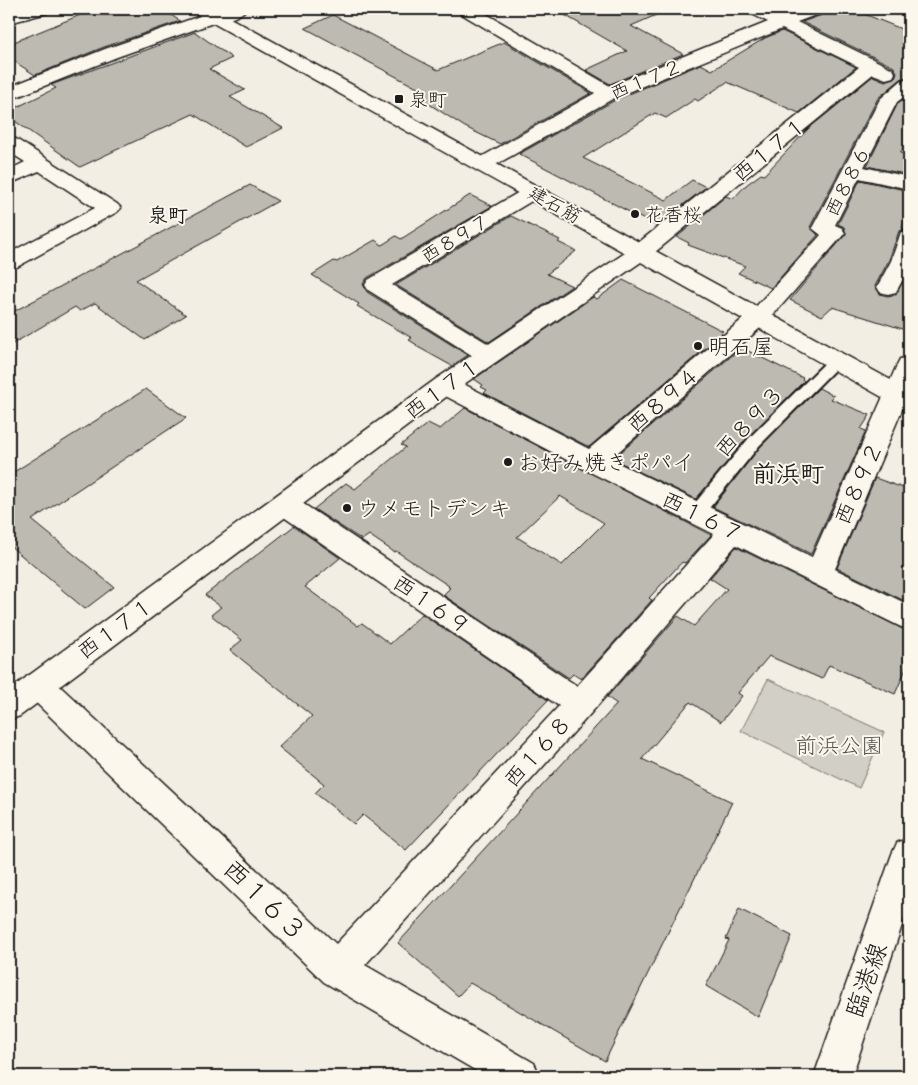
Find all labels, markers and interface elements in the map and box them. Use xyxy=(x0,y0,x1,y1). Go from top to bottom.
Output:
street label: 西１７２ xyxy=(607,54,687,109)
place label: 泉町 xyxy=(409,88,447,115)
marker: 泉町 xyxy=(393,93,405,105)
street label: 西１７１ xyxy=(727,111,815,191)
street label: 西８８６ xyxy=(820,142,879,222)
street label: 建石筋 xyxy=(522,181,585,232)
district label: 泉町 xyxy=(148,203,188,232)
place label: 花香桜 xyxy=(645,203,702,230)
marker: 花香桜 xyxy=(629,208,641,220)
street label: 西８９７ xyxy=(417,209,496,271)
place label: 明石屋 xyxy=(708,333,774,365)
marker: 明石屋 xyxy=(692,340,704,352)
street label: 西１７１ xyxy=(399,352,489,429)
street label: 西８９４ xyxy=(621,360,709,442)
street label: 西８９３ xyxy=(709,380,793,466)
street label: 西８９２ xyxy=(828,438,893,531)
place label: お好み焼きポパイ xyxy=(518,449,694,481)
marker: お好み焼きポパイ xyxy=(502,456,514,468)
district label: 前浜町 xyxy=(752,459,824,494)
street label: 西１６７ xyxy=(655,485,748,552)
place label: ウメモトデンキ xyxy=(357,495,511,527)
marker: ウメモトデンキ xyxy=(341,502,353,514)
street label: 西１６９ xyxy=(385,569,476,644)
street label: 西１７１ xyxy=(72,592,162,669)
street label: 西１６８ xyxy=(498,710,581,796)
park label: 前浜公園 xyxy=(795,732,883,764)
street label: 西１６３ xyxy=(212,852,314,952)
street label: 臨港線 xyxy=(838,938,900,1024)

